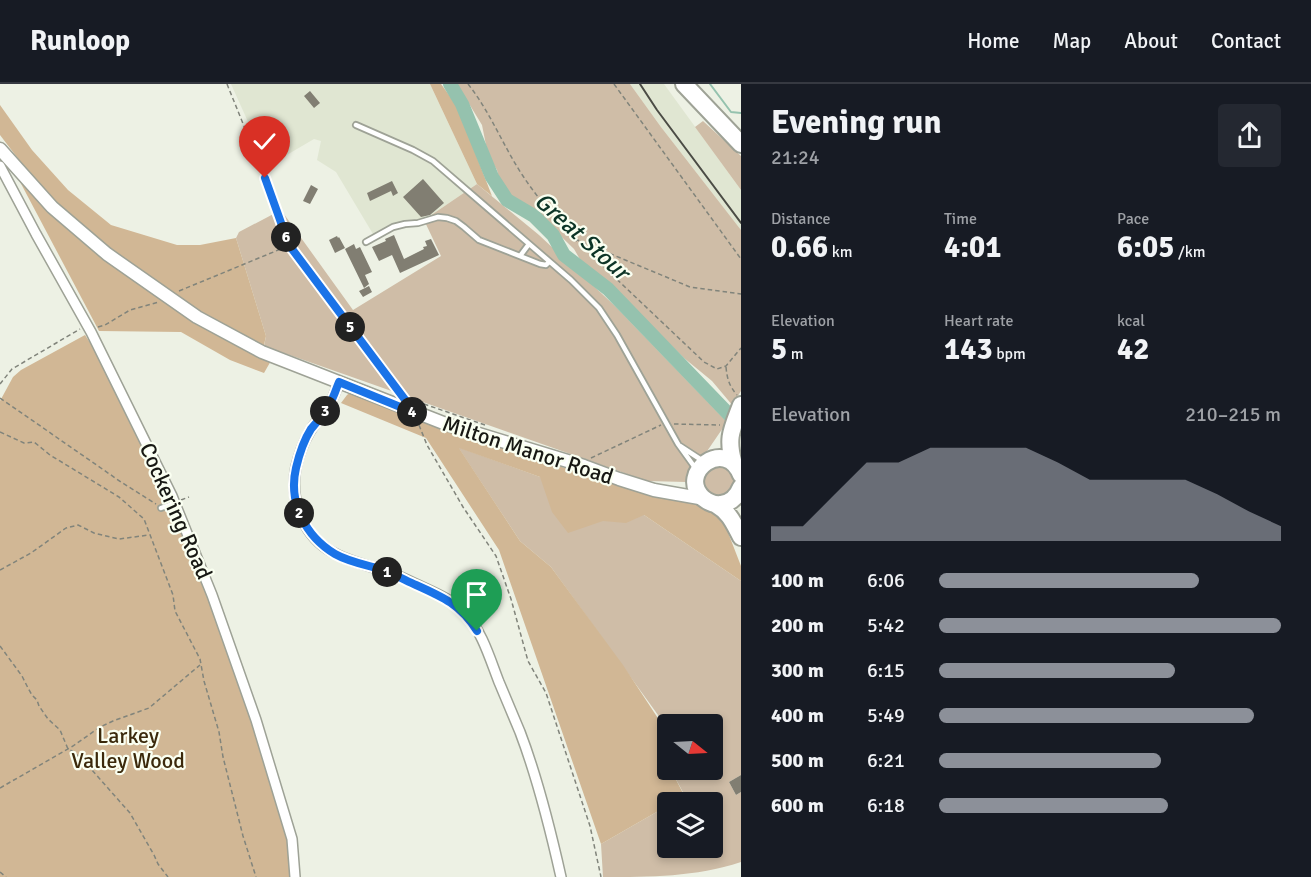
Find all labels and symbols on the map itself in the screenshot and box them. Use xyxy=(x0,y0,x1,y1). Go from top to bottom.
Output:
pin xyxy=(239,116,290,178)
water label: Great Stour xyxy=(528,186,638,289)
pin: 6 xyxy=(271,222,301,252)
pin: 5 xyxy=(335,312,365,342)
pin: 3 xyxy=(310,396,340,426)
pin: 4 xyxy=(397,397,427,427)
street label: Milton Manor Road xyxy=(439,410,617,490)
street label: Cockering Road xyxy=(134,439,218,583)
pin: 2 xyxy=(284,498,314,528)
pin: 1 xyxy=(372,557,402,587)
pin xyxy=(451,569,502,631)
north arrow xyxy=(657,714,723,780)
park label: Larkey Valley Wood xyxy=(71,722,185,774)

